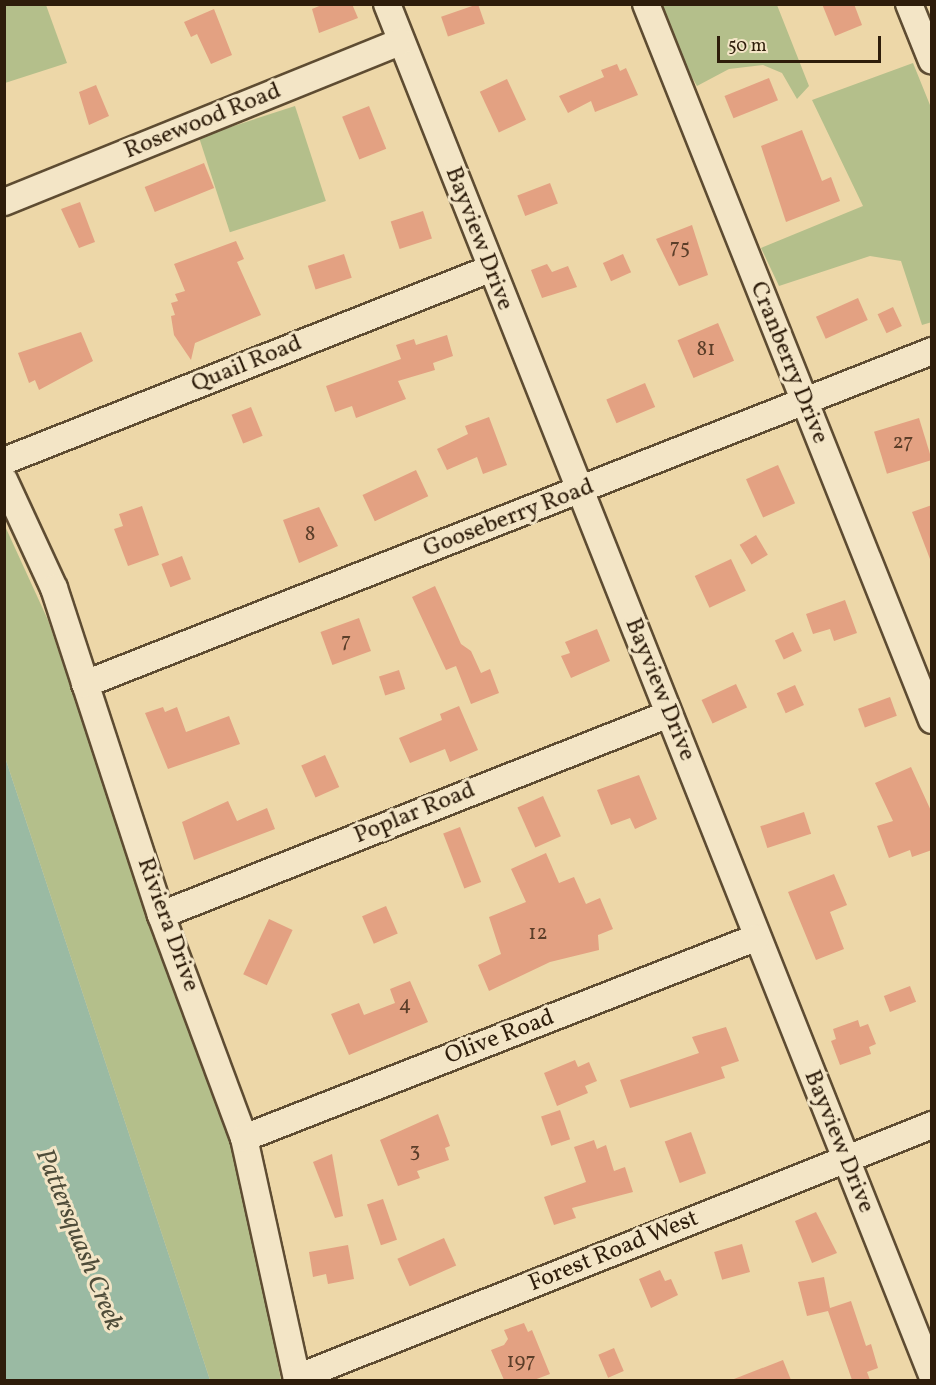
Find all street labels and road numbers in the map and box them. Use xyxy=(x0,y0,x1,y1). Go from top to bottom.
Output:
street label: Rosewood Road xyxy=(120,77,286,167)
street label: Bayview Drive xyxy=(437,163,519,315)
street label: Cranberry Drive xyxy=(742,277,834,449)
street label: Quail Road xyxy=(188,330,306,400)
street label: Gooseberry Road xyxy=(419,473,599,565)
street label: Bayview Drive xyxy=(617,614,701,766)
street label: Poplar Road xyxy=(350,777,480,851)
street label: Riviera Drive xyxy=(129,854,205,996)
street label: Olive Road xyxy=(441,1004,559,1072)
street label: Bayview Drive xyxy=(796,1066,880,1218)
street label: Forest Road West xyxy=(525,1205,703,1299)

